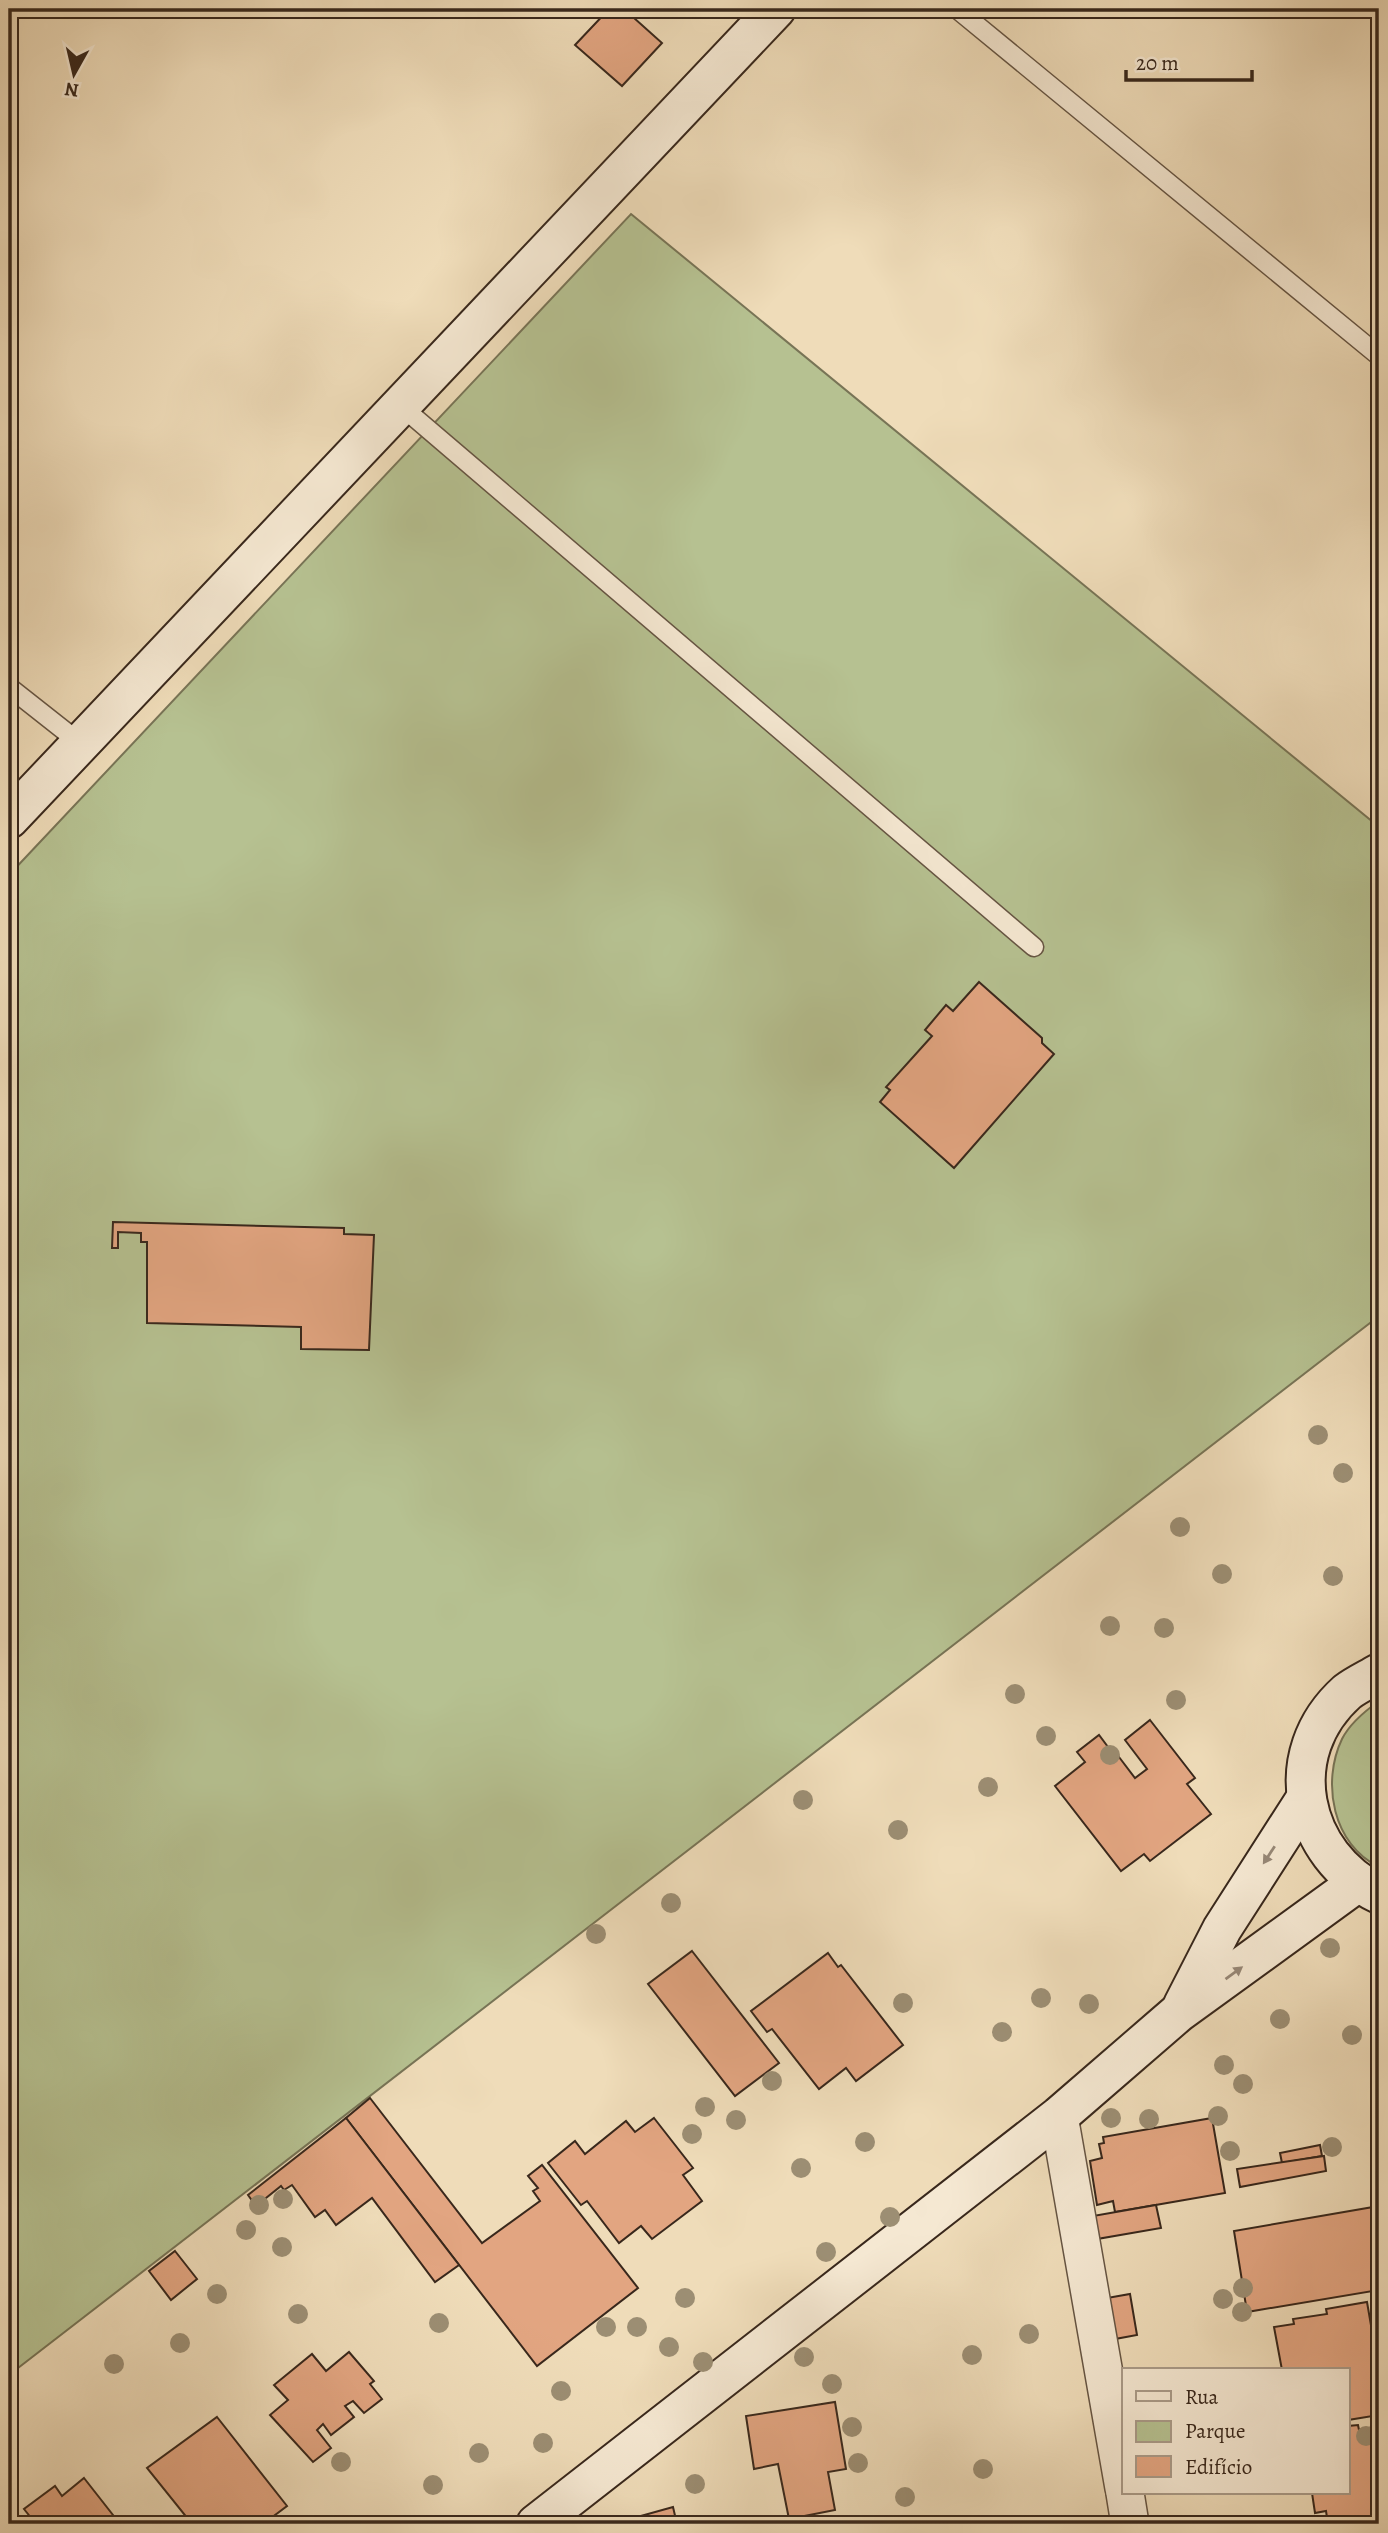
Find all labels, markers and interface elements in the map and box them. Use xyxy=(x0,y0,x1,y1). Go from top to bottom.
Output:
north arrow xyxy=(38,38,108,108)
scale bar xyxy=(1126,38,1252,82)
text: 20 m xyxy=(1136,49,1179,77)
text: N xyxy=(63,76,80,104)
one-way arrow xyxy=(1262,1845,1275,1865)
one-way arrow xyxy=(1224,1966,1243,1980)
legend xyxy=(1122,2368,1350,2494)
text: Rua xyxy=(1185,2383,1219,2411)
text: Parque xyxy=(1185,2417,1245,2445)
text: Edifício xyxy=(1185,2453,1252,2481)

